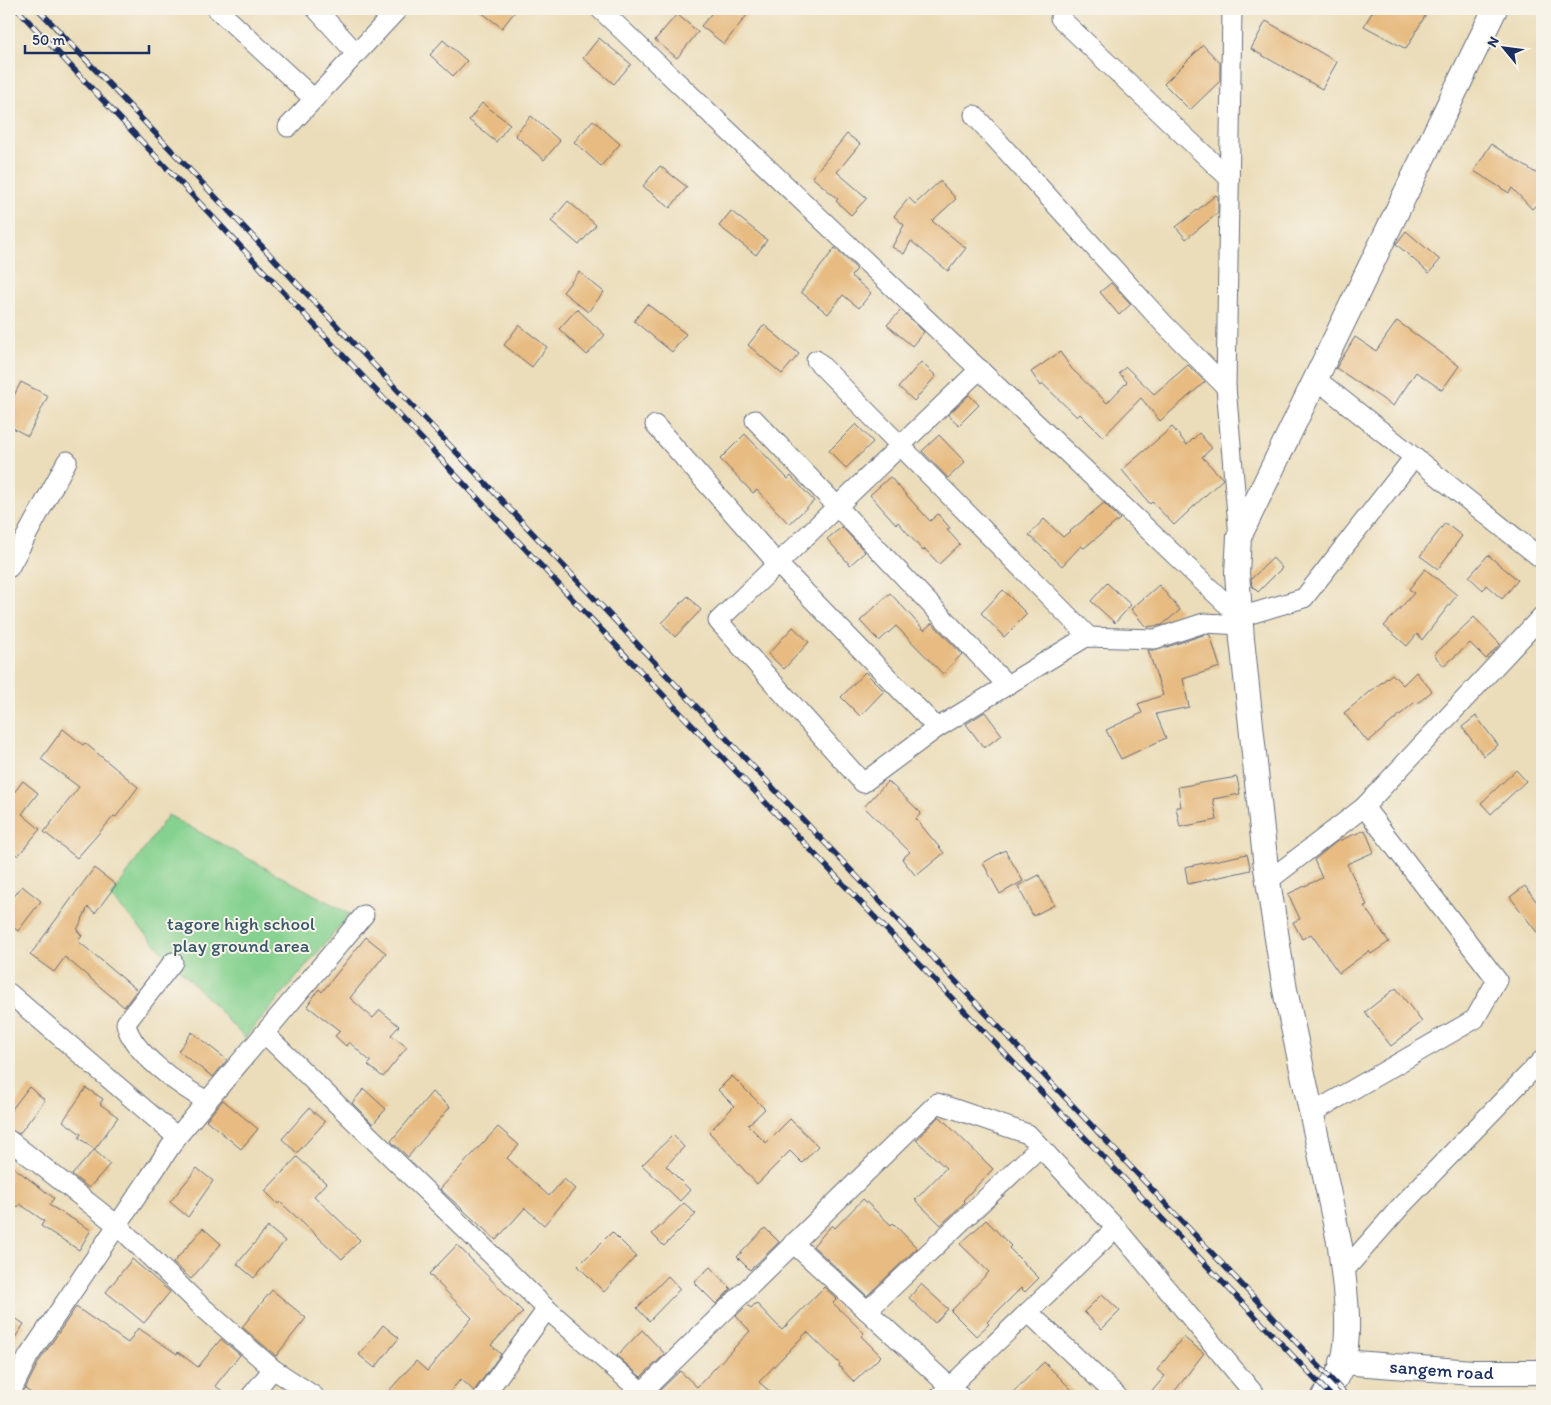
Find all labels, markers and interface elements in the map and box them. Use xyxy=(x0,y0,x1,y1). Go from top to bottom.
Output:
scale bar xyxy=(25,22,149,54)
north arrow xyxy=(1478,22,1528,72)
text: 50 m xyxy=(32,31,65,49)
text: N xyxy=(1483,34,1503,50)
park label: tagore high school play ground area xyxy=(167,912,316,957)
street label: sangem road xyxy=(1389,1355,1495,1384)

